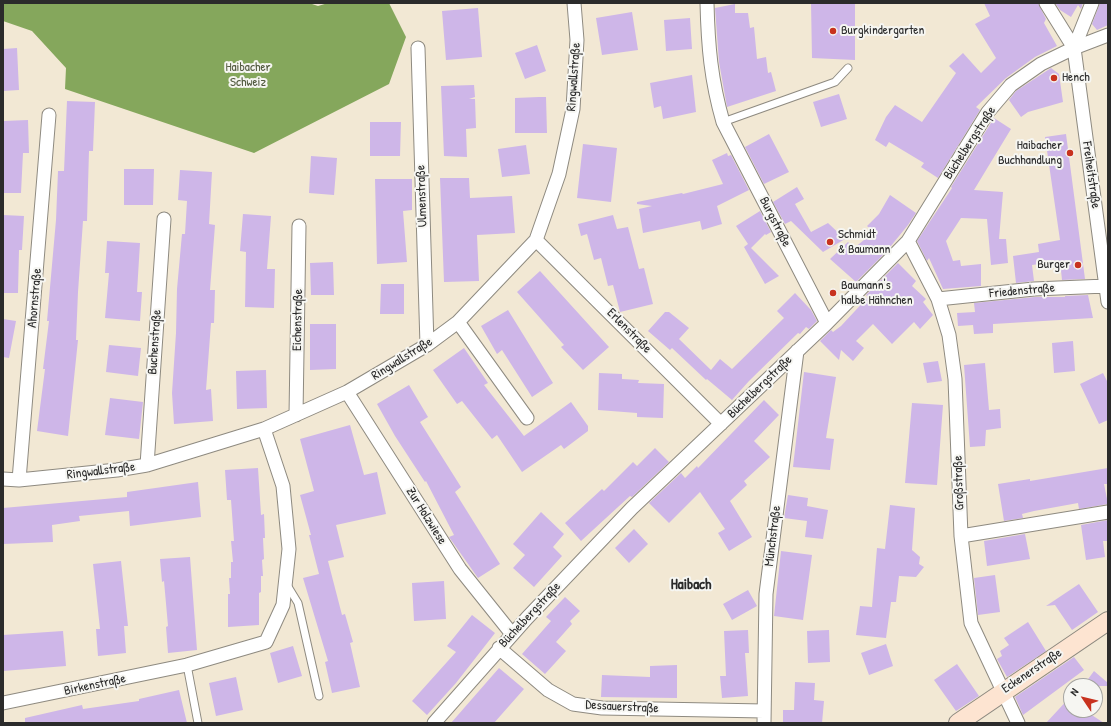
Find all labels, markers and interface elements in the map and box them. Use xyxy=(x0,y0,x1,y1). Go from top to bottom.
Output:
place label: Burgkindergarten xyxy=(841,23,924,39)
marker: Burgkindergarten xyxy=(828,26,838,36)
street label: Ringwallstraße xyxy=(564,42,584,112)
park label: Haibacher Schweiz xyxy=(225,60,271,91)
place label: Hench xyxy=(1062,70,1090,86)
marker: Hench xyxy=(1049,73,1059,83)
street label: Büchelbergstraße xyxy=(941,104,999,182)
place label: Haibacher Buchhandlung xyxy=(998,138,1062,169)
street label: Freiheitstraße xyxy=(1079,140,1103,210)
marker: Haibacher Buchhandlung xyxy=(1065,148,1075,158)
street label: Ulmenstraße xyxy=(413,165,431,227)
street label: Burgstraße xyxy=(756,194,794,250)
place label: Schmidt & Baumann xyxy=(838,227,890,258)
marker: Schmidt & Baumann xyxy=(825,237,835,247)
place label: Burger xyxy=(1037,257,1070,273)
marker: Burger xyxy=(1073,260,1083,270)
street label: Ahornstraße xyxy=(25,268,45,328)
place label: Baumann's halbe Hähnchen xyxy=(841,278,913,309)
street label: Friedenstraße xyxy=(989,280,1055,302)
marker: Baumann's halbe Hähnchen xyxy=(828,288,838,298)
street label: Eichenstraße xyxy=(290,289,306,351)
street label: Erlenstraße xyxy=(603,305,655,357)
street label: Buchenstraße xyxy=(145,309,165,375)
street label: Ringwallstraße xyxy=(369,334,435,384)
street label: Büchelbergstraße xyxy=(724,352,796,422)
street label: Großstraße xyxy=(950,455,968,511)
street label: Ringwallstraße xyxy=(66,459,136,483)
street label: Zur Holzwiese xyxy=(402,485,450,547)
street label: Münchstraße xyxy=(762,505,784,567)
district label: Haibach xyxy=(671,576,711,594)
street label: Büchelbergstraße xyxy=(496,579,564,651)
street label: Eckenerstraße xyxy=(999,645,1065,697)
street label: Birkenstraße xyxy=(63,671,127,699)
north arrow xyxy=(1063,678,1103,718)
text: N xyxy=(1067,685,1081,698)
street label: Dessauerstraße xyxy=(585,697,659,717)

